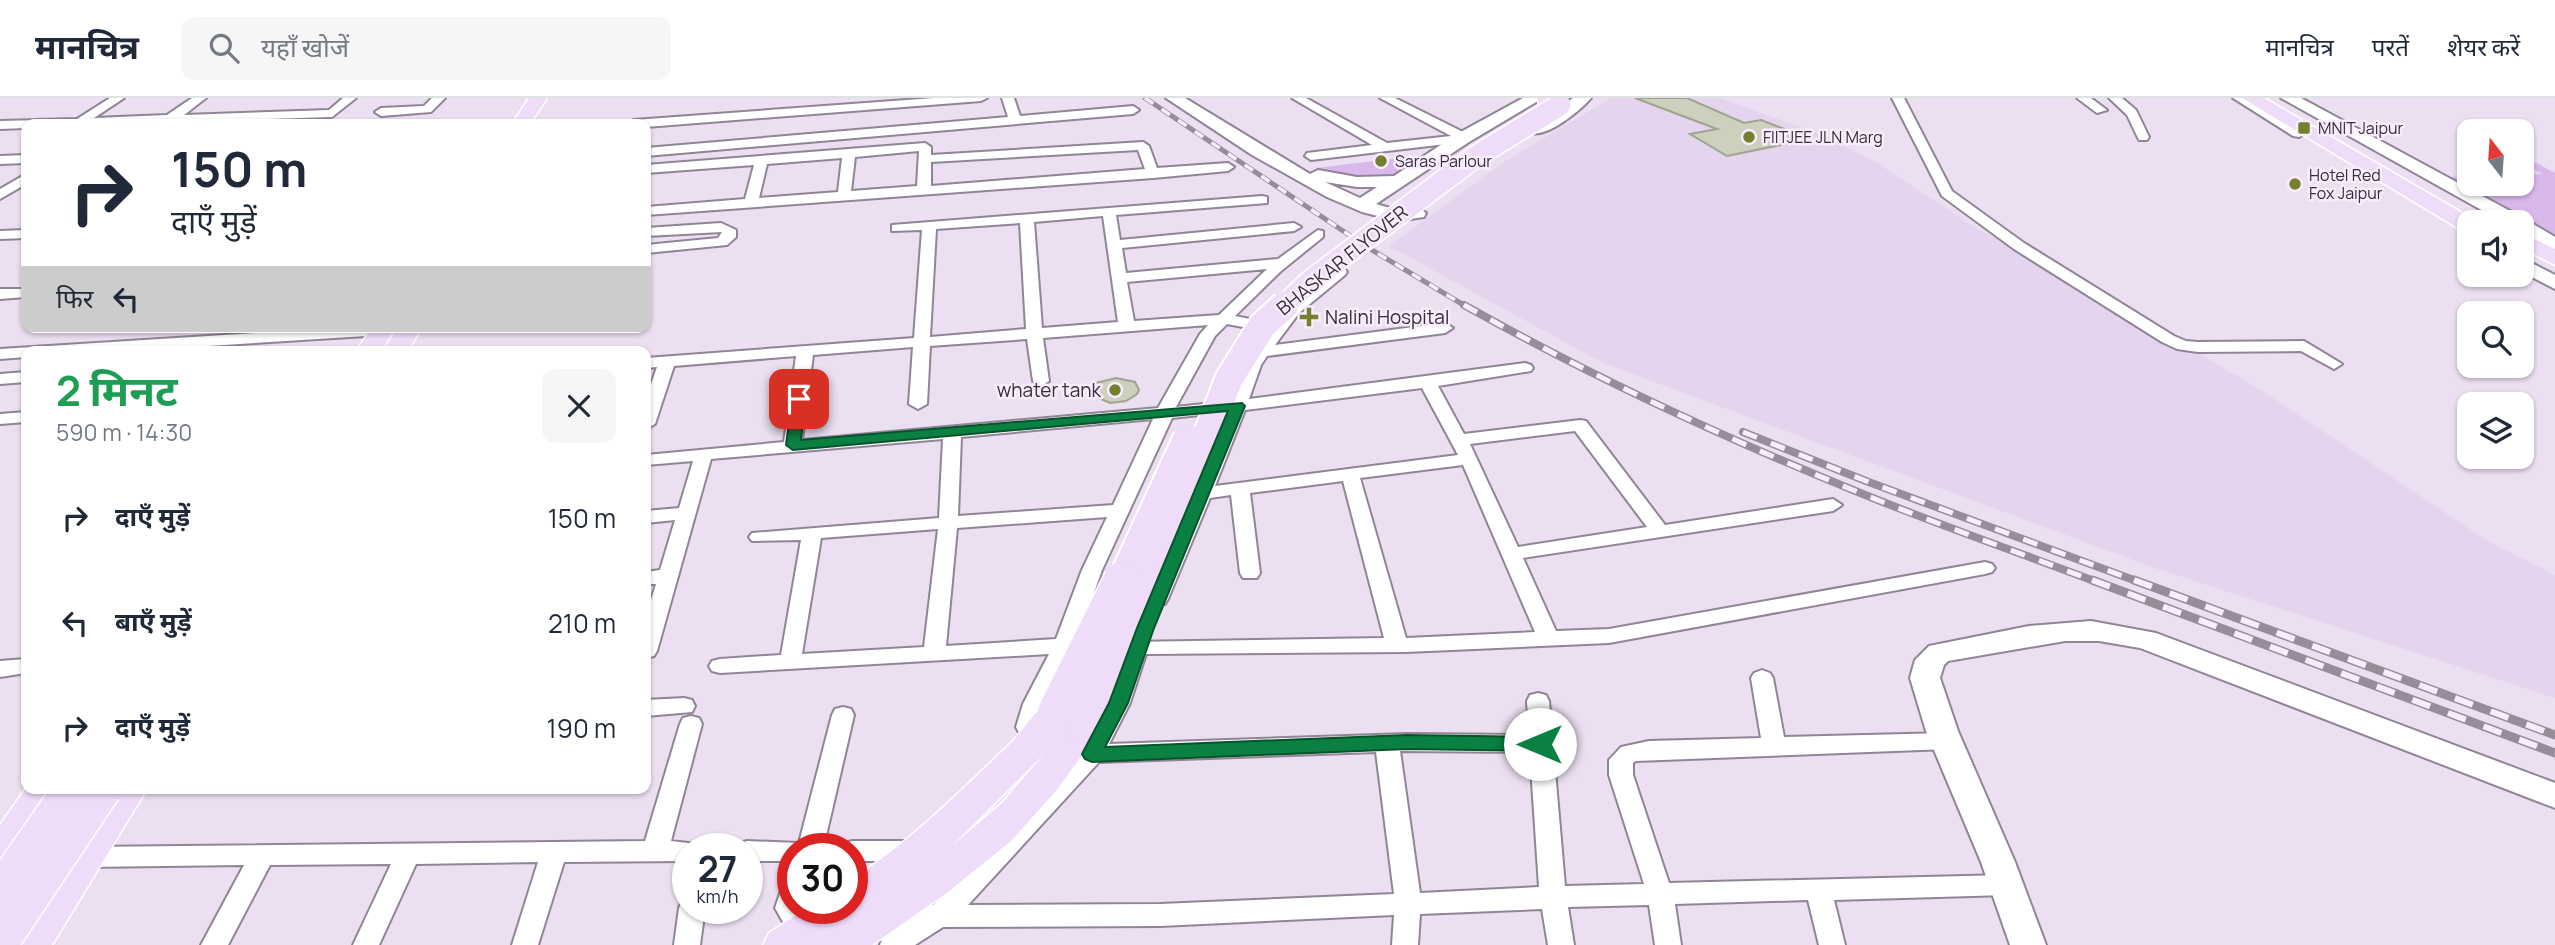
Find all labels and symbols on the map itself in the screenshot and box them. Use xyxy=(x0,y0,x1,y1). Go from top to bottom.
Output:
place label: MNIT Jaipur xyxy=(2318,117,2403,139)
north arrow xyxy=(2457,119,2534,196)
marker: MNIT Jaipur xyxy=(2296,120,2312,136)
place label: FIITJEE JLN Marg xyxy=(1763,126,1883,148)
marker: FIITJEE JLN Marg xyxy=(1741,129,1757,145)
place label: Saras Parlour xyxy=(1395,150,1492,172)
marker: Saras Parlour xyxy=(1373,153,1389,169)
place label: Hotel Red Fox Jaipur xyxy=(2309,164,2383,204)
marker: Hotel Red Fox Jaipur xyxy=(2287,176,2303,192)
street label: BHASKAR FLYOVER xyxy=(1271,199,1413,321)
place label: Nalini Hospital xyxy=(1325,304,1449,330)
marker: Nalini Hospital xyxy=(1299,307,1319,327)
pin xyxy=(769,369,829,429)
place label: whater tank xyxy=(997,377,1102,403)
marker: whater tank xyxy=(1107,382,1123,398)
position arrow xyxy=(1503,707,1577,781)
speed limit sign: 30 xyxy=(777,833,868,924)

